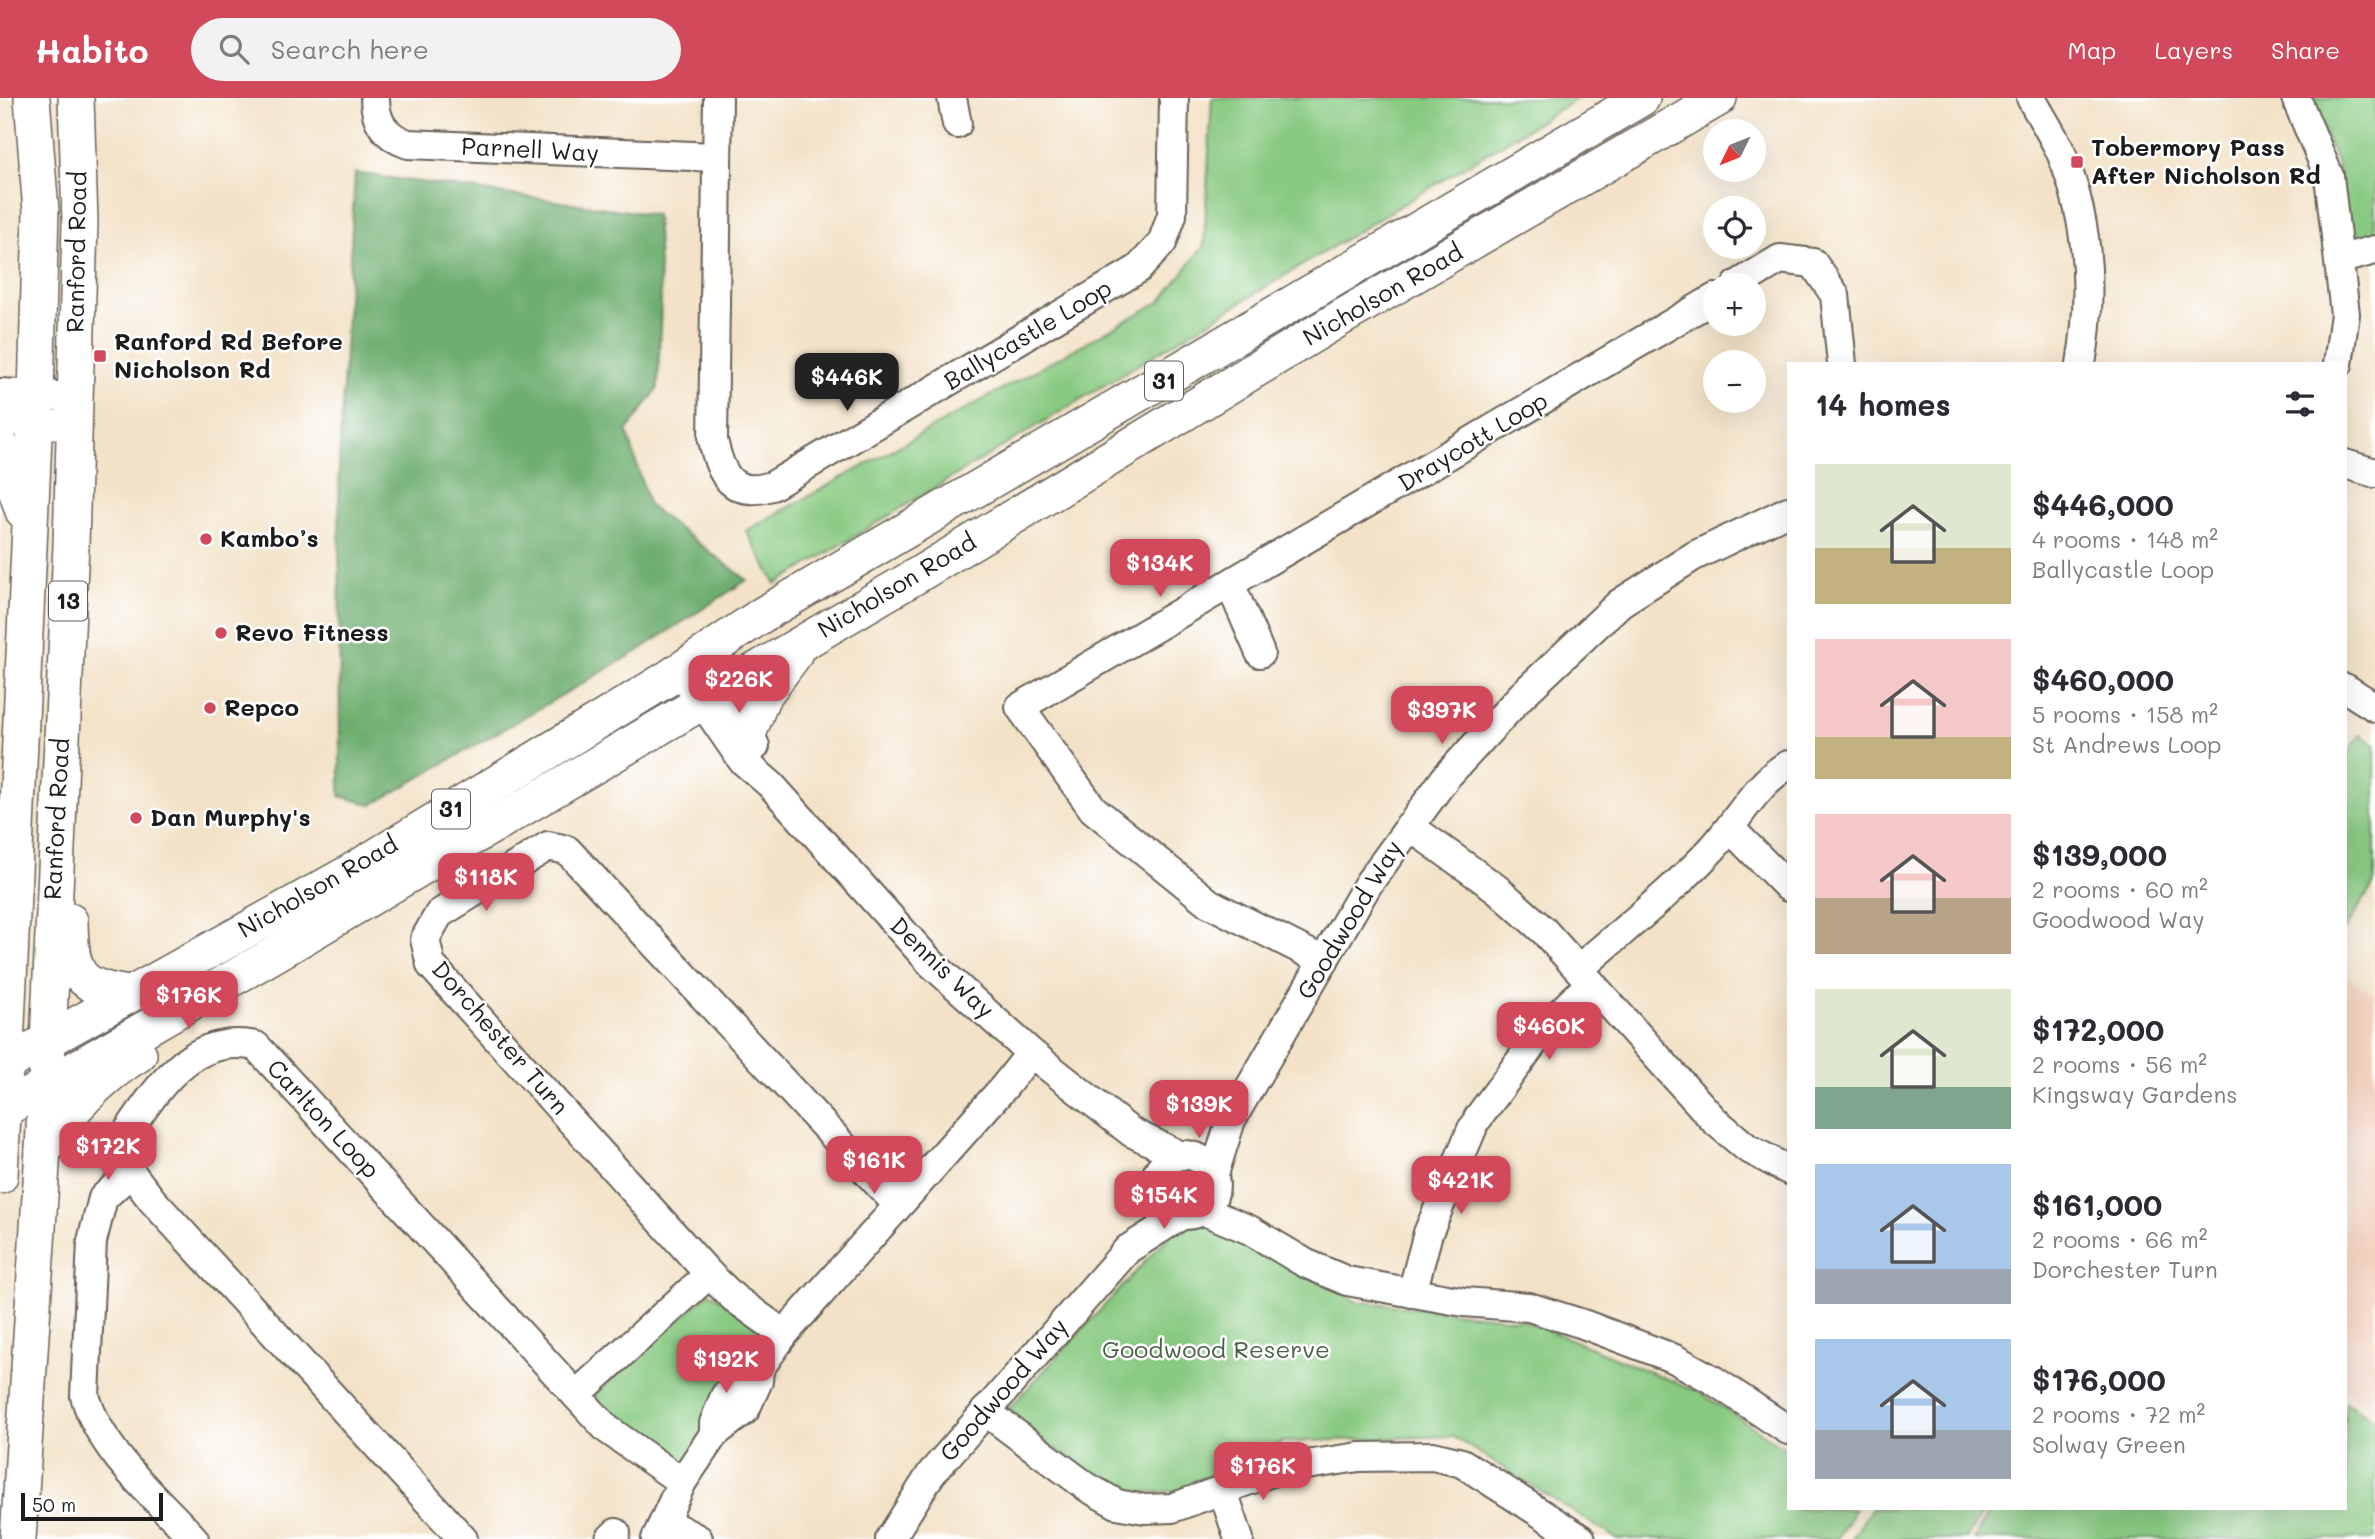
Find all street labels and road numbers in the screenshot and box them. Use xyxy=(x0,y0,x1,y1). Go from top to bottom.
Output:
street label: Parnell Way xyxy=(460,129,600,168)
street label: Ranford Road xyxy=(59,171,92,333)
street label: Nicholson Road xyxy=(1297,235,1468,352)
street label: Ballycastle Loop xyxy=(938,271,1117,396)
road number: 31 xyxy=(1145,362,1183,400)
street label: Draycott Loop xyxy=(1392,384,1553,498)
street label: Nicholson Road xyxy=(811,525,981,644)
road number: 13 xyxy=(49,582,87,621)
street label: Ranford Road xyxy=(36,737,75,901)
road number: 31 xyxy=(432,790,470,828)
street label: Nicholson Road xyxy=(232,827,403,944)
street label: Goodwood Way xyxy=(1289,834,1408,1004)
street label: Dennis Way xyxy=(884,910,1002,1024)
street label: Dorchester Turn xyxy=(426,954,576,1120)
street label: Carlton Loop xyxy=(261,1052,387,1184)
street label: Goodwood Way xyxy=(932,1311,1074,1467)

